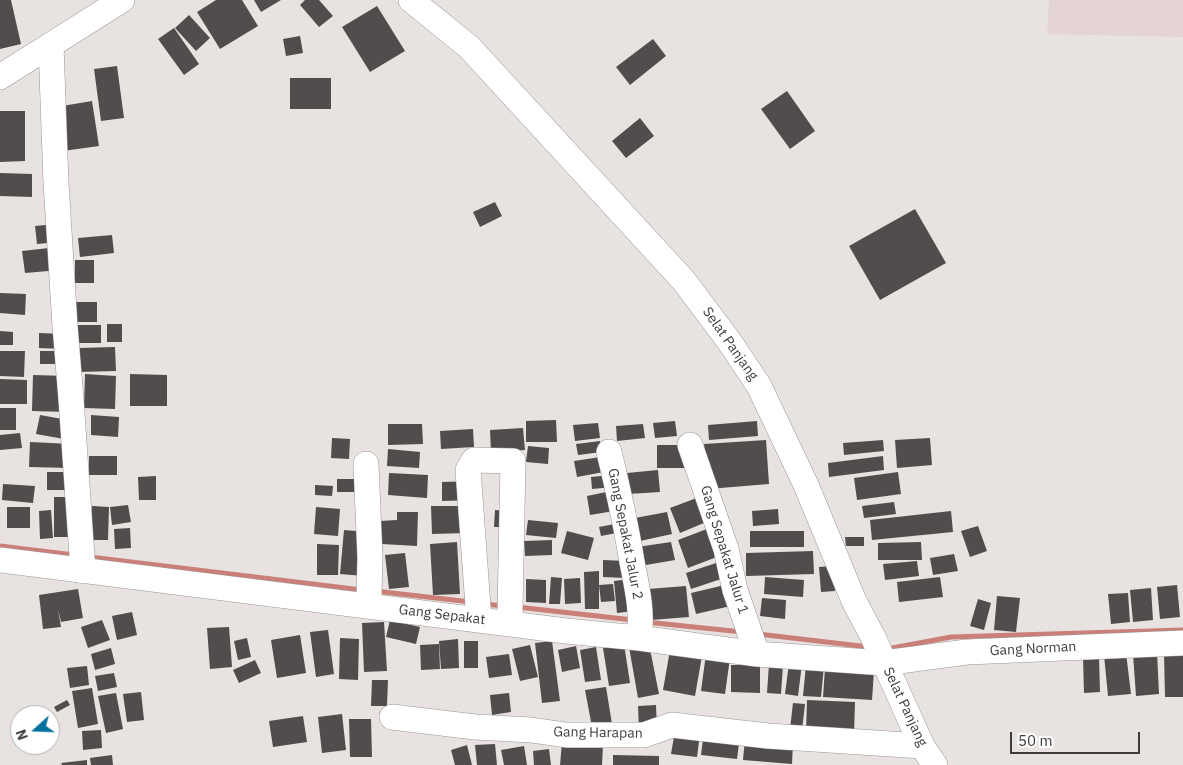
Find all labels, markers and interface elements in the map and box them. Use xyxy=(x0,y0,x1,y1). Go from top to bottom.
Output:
street label: Selat Panjang xyxy=(699,304,761,384)
street label: Gang Sepakat Jalur 2 xyxy=(604,467,646,601)
street label: Gang Sepakat Jalur 1 xyxy=(696,484,752,616)
street label: Gang Sepakat xyxy=(398,601,486,629)
street label: Gang Norman xyxy=(989,638,1077,660)
street label: Selat Panjang xyxy=(879,665,931,749)
north arrow xyxy=(10,705,60,755)
scale bar xyxy=(1013,722,1143,754)
street label: Gang Harapan xyxy=(553,724,643,742)
text: N xyxy=(12,727,32,743)
text: 50 m xyxy=(1018,731,1053,750)

